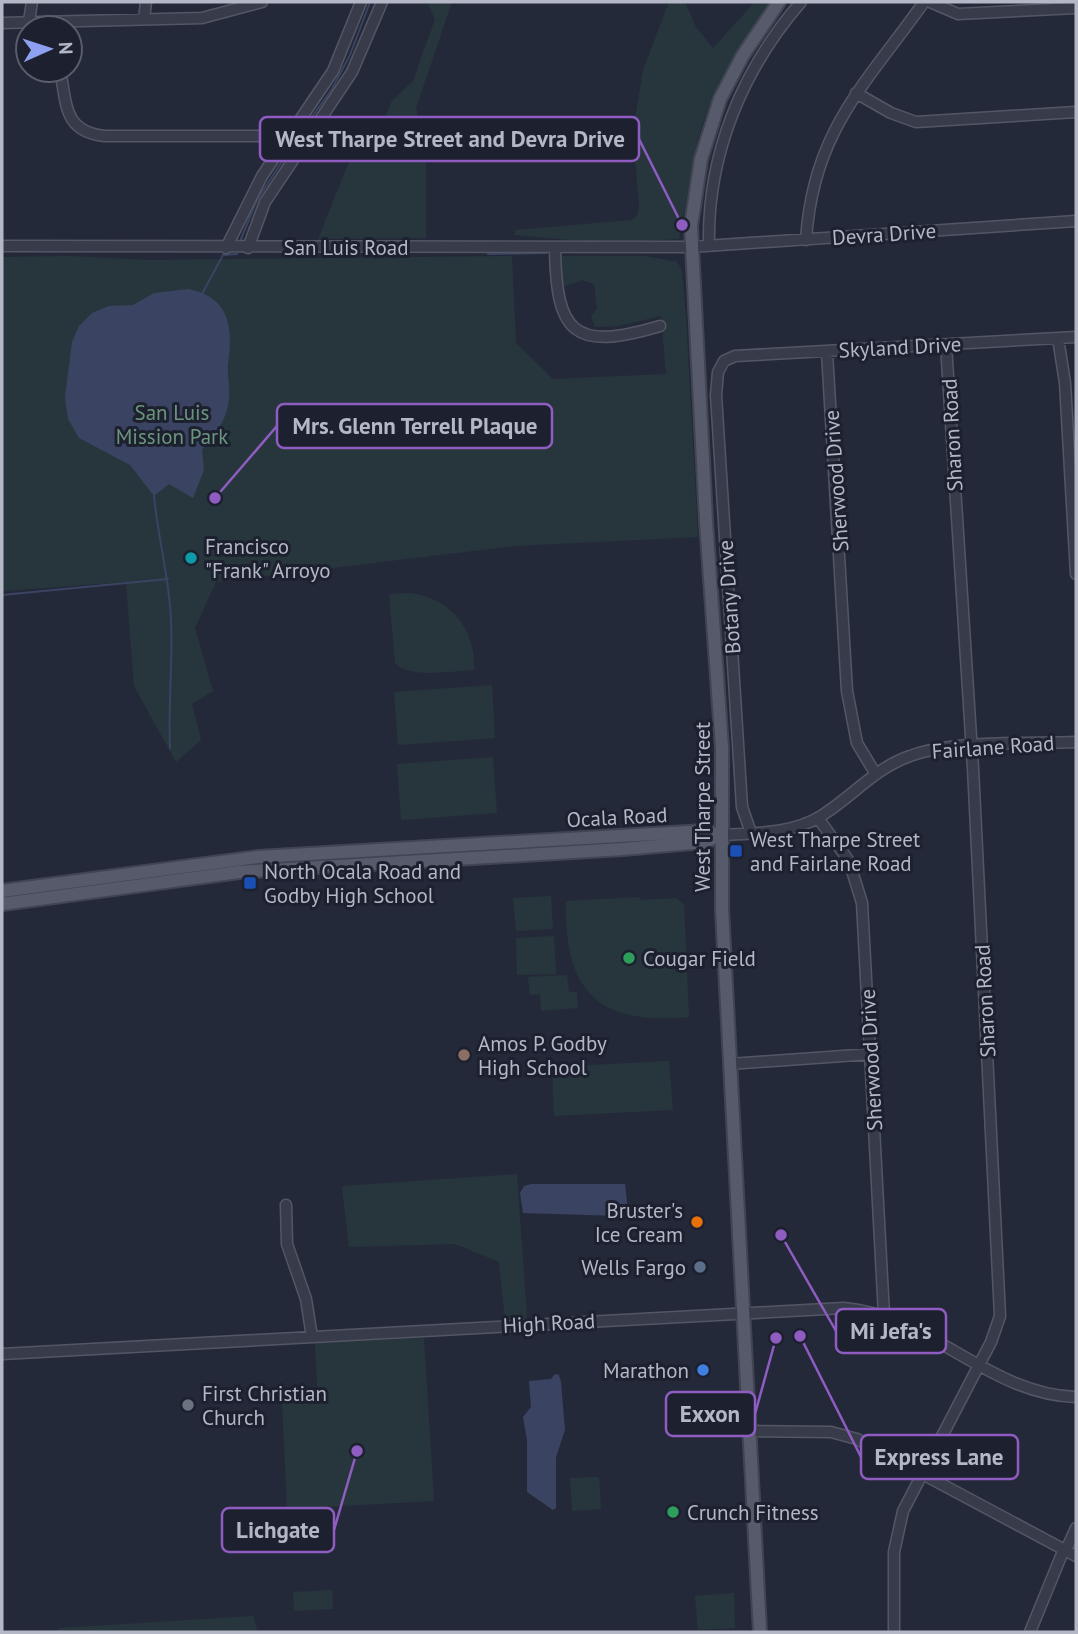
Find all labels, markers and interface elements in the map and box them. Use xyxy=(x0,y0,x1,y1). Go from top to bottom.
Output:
north arrow xyxy=(14,14,84,84)
text: N xyxy=(54,41,78,55)
callout: West Tharpe Street and Devra Drive xyxy=(260,117,639,161)
text: West Tharpe Street and Devra Drive xyxy=(275,124,625,153)
street label: Devra Drive xyxy=(831,217,937,251)
street label: San Luis Road xyxy=(284,234,408,261)
street label: Skyland Drive xyxy=(838,330,962,364)
street label: Sharon Road xyxy=(936,378,968,492)
park label: San Luis Mission Park xyxy=(116,399,228,450)
callout: Mrs. Glenn Terrell Plaque xyxy=(277,404,552,448)
street label: Sherwood Drive xyxy=(818,409,854,553)
text: Mrs. Glenn Terrell Plaque xyxy=(293,411,537,440)
place label: Francisco "Frank" Arroyo xyxy=(205,533,331,584)
street label: Botany Drive xyxy=(712,539,746,655)
marker: Francisco "Frank" Arroyo xyxy=(183,550,199,566)
street label: West Tharpe Street xyxy=(689,722,716,892)
street label: Fairlane Road xyxy=(931,729,1055,765)
street label: Ocala Road xyxy=(566,801,668,833)
place label: West Tharpe Street and Fairlane Road xyxy=(750,826,920,877)
marker: West Tharpe Street and Fairlane Road xyxy=(728,843,744,859)
place label: North Ocala Road and Godby High School xyxy=(264,858,461,909)
marker: North Ocala Road and Godby High School xyxy=(242,875,258,891)
street label: Sharon Road xyxy=(969,944,1001,1058)
place label: Cougar Field xyxy=(643,945,756,972)
marker: Cougar Field xyxy=(621,950,637,966)
street label: Sherwood Drive xyxy=(854,988,888,1132)
place label: Amos P. Godby High School xyxy=(478,1030,607,1081)
marker: Amos P. Godby High School xyxy=(456,1047,472,1063)
place label: Bruster's Ice Cream xyxy=(595,1197,683,1248)
marker: Bruster's Ice Cream xyxy=(689,1214,705,1230)
place label: Wells Fargo xyxy=(581,1254,686,1281)
marker: Wells Fargo xyxy=(692,1259,708,1275)
street label: High Road xyxy=(502,1307,596,1339)
callout: Mi Jefa's xyxy=(836,1309,946,1353)
text: Mi Jefa's xyxy=(850,1316,932,1345)
place label: Marathon xyxy=(603,1357,689,1384)
marker: Marathon xyxy=(695,1362,711,1378)
place label: First Christian Church xyxy=(202,1380,327,1431)
callout: Exxon xyxy=(666,1392,755,1436)
marker: First Christian Church xyxy=(180,1397,196,1413)
text: Exxon xyxy=(680,1399,740,1428)
callout: Express Lane xyxy=(861,1435,1018,1479)
text: Express Lane xyxy=(875,1442,1003,1471)
place label: Crunch Fitness xyxy=(687,1499,819,1526)
marker: Crunch Fitness xyxy=(665,1504,681,1520)
callout: Lichgate xyxy=(222,1508,334,1552)
text: Lichgate xyxy=(236,1515,320,1544)

